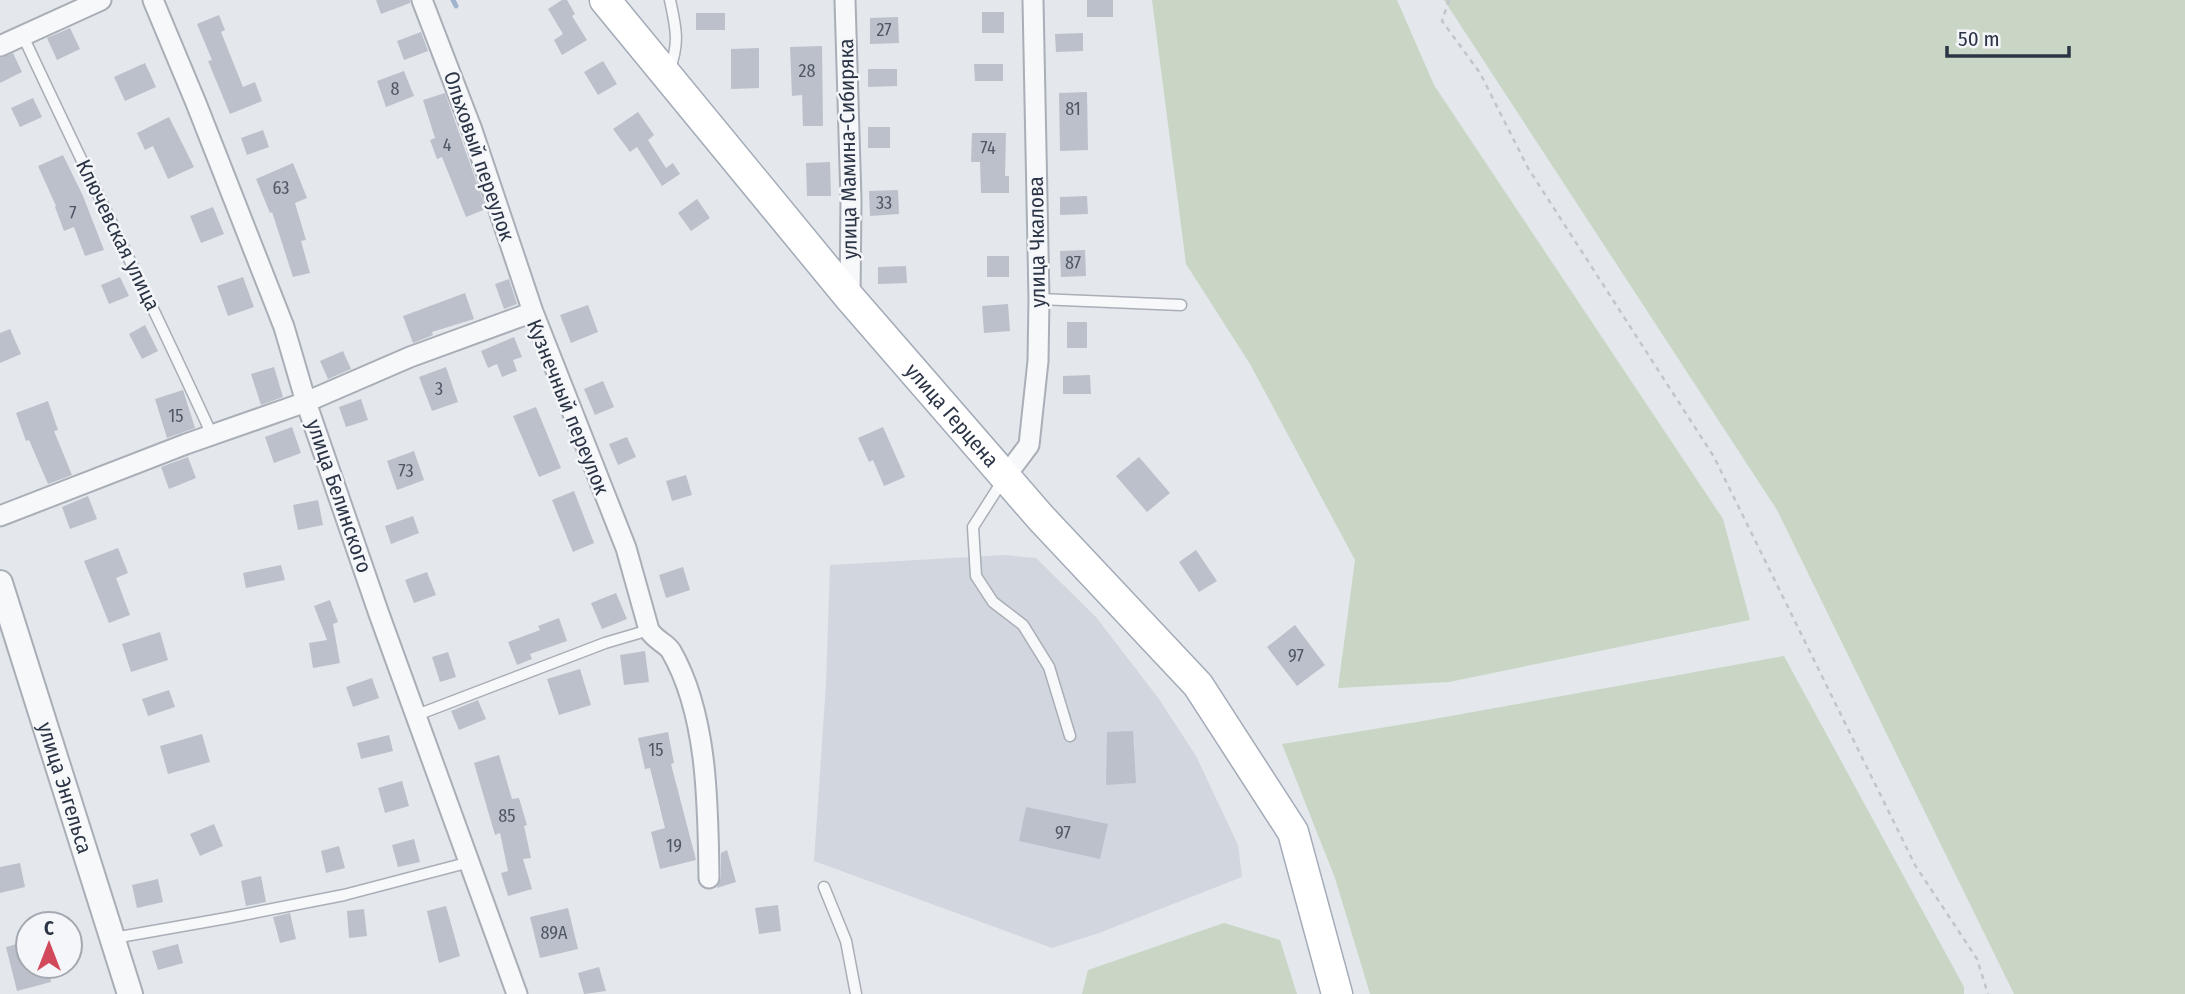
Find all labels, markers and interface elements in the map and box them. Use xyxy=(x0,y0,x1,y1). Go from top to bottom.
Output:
scale bar xyxy=(1947,14,2070,58)
house number: 27 xyxy=(876,19,892,41)
text: 50 m xyxy=(1958,26,2000,52)
street label: улица Мамина-Сибиряка xyxy=(833,38,863,260)
house number: 28 xyxy=(799,60,815,82)
street label: Ольховый переулок xyxy=(438,68,520,245)
house number: 8 xyxy=(391,78,400,100)
house number: 81 xyxy=(1065,98,1081,120)
house number: 4 xyxy=(443,134,452,156)
house number: 74 xyxy=(980,137,996,159)
street label: Ключевская улица xyxy=(70,155,166,315)
street label: улица Чкалова xyxy=(1023,176,1051,308)
house number: 63 xyxy=(273,177,289,199)
house number: 33 xyxy=(876,192,892,214)
house number: 7 xyxy=(69,202,77,224)
house number: 87 xyxy=(1065,252,1081,274)
street label: Кузнечный переулок xyxy=(521,316,615,499)
street label: улица Герцена xyxy=(900,358,1004,473)
house number: 3 xyxy=(435,378,443,400)
house number: 15 xyxy=(168,405,184,427)
street label: улица Белинского xyxy=(301,416,377,576)
house number: 73 xyxy=(398,460,414,482)
house number: 97 xyxy=(1288,645,1304,667)
street label: улица Энгельса xyxy=(32,719,98,857)
house number: 15 xyxy=(648,739,664,761)
house number: 85 xyxy=(498,805,516,827)
house number: 97 xyxy=(1055,822,1071,844)
house number: 19 xyxy=(666,835,682,857)
north arrow xyxy=(14,910,84,980)
text: С xyxy=(44,917,54,940)
house number: 89А xyxy=(541,922,568,944)

